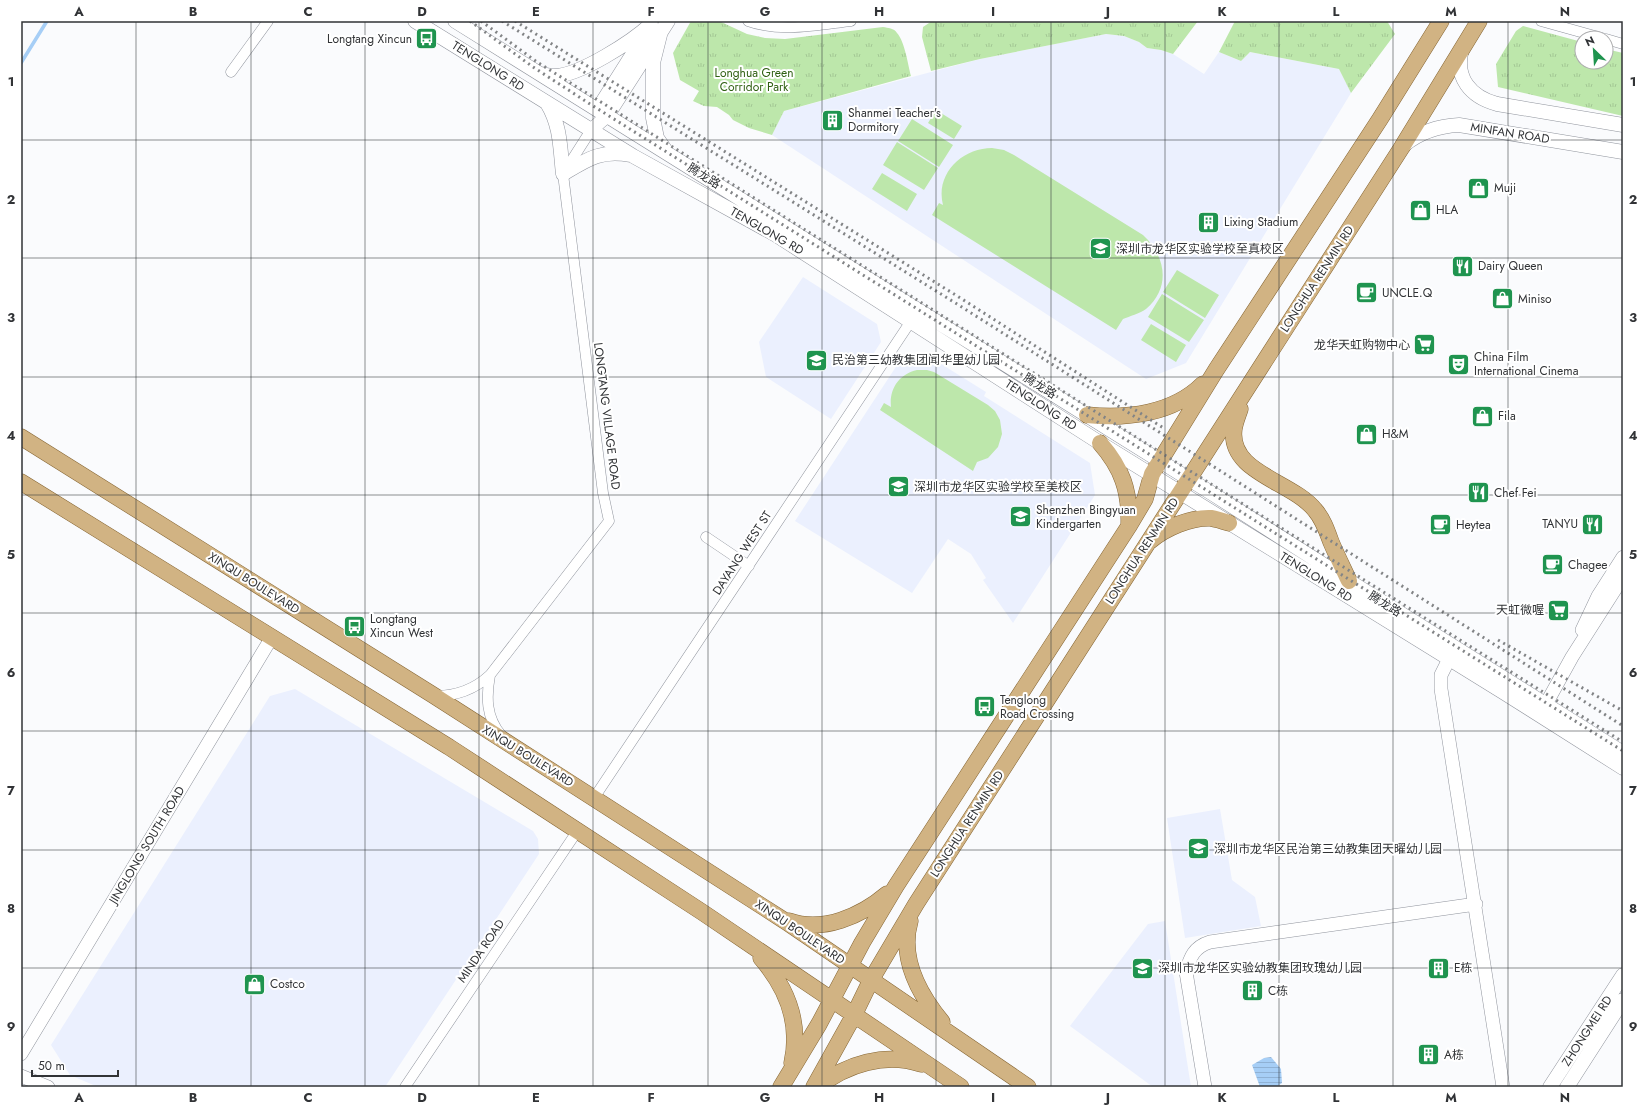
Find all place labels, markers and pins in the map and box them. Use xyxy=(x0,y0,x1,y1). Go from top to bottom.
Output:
bus stop icon: Longtang Xincun xyxy=(414,26,440,52)
place label: Longtang Xincun xyxy=(327,30,412,48)
place label: Shanmei Teacher's Dormitory xyxy=(848,104,941,136)
building icon: Shanmei Teacher's Dormitory xyxy=(819,107,845,133)
shop icon: Muji xyxy=(1466,175,1492,201)
place label: Muji xyxy=(1494,179,1516,197)
shop icon: HLA xyxy=(1407,197,1433,223)
place label: HLA xyxy=(1436,201,1458,219)
building icon: Lixing Stadium xyxy=(1196,209,1222,235)
place label: Lixing Stadium xyxy=(1224,213,1298,231)
school or university icon: 深圳市龙华区实验学校至真校区 xyxy=(1088,236,1114,262)
place label: 深圳市龙华区实验学校至真校区 xyxy=(1116,240,1284,258)
restaurant icon: Dairy Queen xyxy=(1450,253,1476,279)
place label: Dairy Queen xyxy=(1478,257,1543,275)
cafe icon: UNCLE.Q xyxy=(1354,280,1380,306)
place label: UNCLE.Q xyxy=(1382,284,1433,302)
shop icon: Miniso xyxy=(1490,286,1516,312)
place label: Miniso xyxy=(1518,290,1552,308)
supermarket icon: 龙华天虹购物中心 xyxy=(1412,332,1438,358)
place label: 龙华天虹购物中心 xyxy=(1314,336,1410,354)
school or university icon: 民治第三幼教集团闻华里幼儿园 xyxy=(803,347,829,373)
place label: China Film International Cinema xyxy=(1474,348,1579,380)
place label: 民治第三幼教集团闻华里幼儿园 xyxy=(832,351,1000,369)
theatre icon: China Film International Cinema xyxy=(1445,351,1471,377)
shop icon: Fila xyxy=(1469,403,1495,429)
place label: Fila xyxy=(1498,407,1516,425)
shop icon: H&M xyxy=(1354,421,1380,447)
place label: H&M xyxy=(1382,425,1409,443)
school or university icon: 深圳市龙华区实验学校至美校区 xyxy=(886,474,912,500)
place label: 深圳市龙华区实验学校至美校区 xyxy=(914,478,1082,496)
restaurant icon: Chef Fei xyxy=(1466,480,1492,506)
place label: Chef Fei xyxy=(1494,484,1537,502)
place label: Shenzhen Bingyuan Kindergarten xyxy=(1036,501,1136,533)
school or university icon: Shenzhen Bingyuan Kindergarten xyxy=(1008,504,1034,530)
restaurant icon: TANYU xyxy=(1580,511,1606,537)
cafe icon: Heytea xyxy=(1428,512,1454,538)
place label: TANYU xyxy=(1542,515,1578,533)
place label: Heytea xyxy=(1456,516,1491,534)
cafe icon: Chagee xyxy=(1539,552,1565,578)
place label: Chagee xyxy=(1568,556,1608,574)
supermarket icon: 天虹微喔 xyxy=(1546,597,1572,623)
place label: 天虹微喔 xyxy=(1496,601,1544,619)
place label: Longtang Xincun West xyxy=(370,610,433,642)
bus stop icon: Longtang Xincun West xyxy=(341,613,367,639)
place label: Tenglong Road Crossing xyxy=(1000,691,1074,723)
bus stop icon: Tenglong Road Crossing xyxy=(971,694,997,720)
school or university icon: 深圳市龙华区民治第三幼教集团天曜幼儿园 xyxy=(1186,836,1212,862)
place label: 深圳市龙华区民治第三幼教集团天曜幼儿园 xyxy=(1214,840,1442,858)
school or university icon: 深圳市龙华区实验幼教集团玫瑰幼儿园 xyxy=(1130,955,1156,981)
building icon: E栋 xyxy=(1426,955,1452,981)
place label: 深圳市龙华区实验幼教集团玫瑰幼儿园 xyxy=(1158,959,1362,977)
place label: E栋 xyxy=(1454,959,1473,977)
shop icon: Costco xyxy=(241,971,267,997)
place label: Costco xyxy=(270,975,305,993)
building icon: C栋 xyxy=(1239,978,1265,1004)
place label: C栋 xyxy=(1268,982,1288,1000)
building icon: A栋 xyxy=(1416,1042,1442,1068)
place label: A栋 xyxy=(1444,1046,1464,1064)

